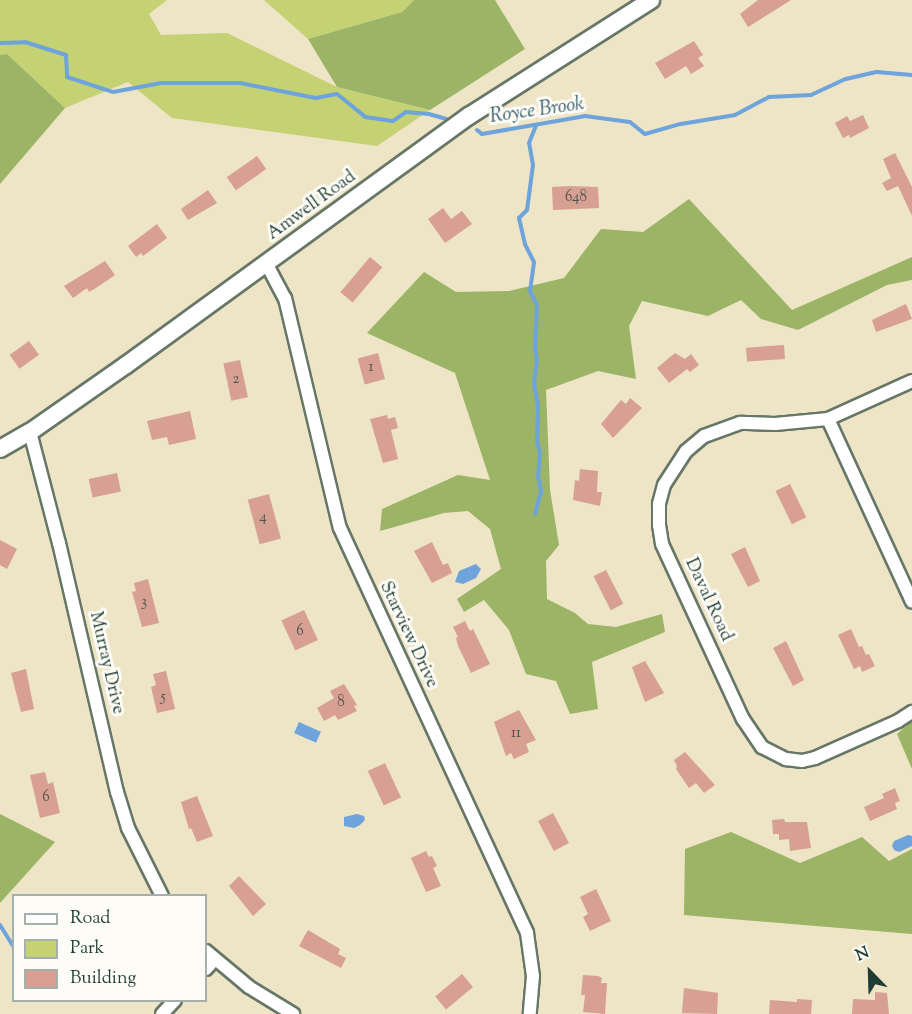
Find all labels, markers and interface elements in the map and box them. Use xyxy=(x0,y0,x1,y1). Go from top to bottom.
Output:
water label: Royce Brook xyxy=(488,93,586,129)
street label: Amwell Road xyxy=(263,167,361,245)
house number: 648 xyxy=(565,189,587,207)
house number: 1 xyxy=(368,359,374,377)
house number: 2 xyxy=(232,371,240,389)
house number: 4 xyxy=(259,509,267,527)
street label: Daval Road xyxy=(679,555,737,645)
street label: Starview Drive xyxy=(374,578,442,692)
house number: 3 xyxy=(141,594,147,612)
street label: Murray Drive xyxy=(84,610,128,716)
house number: 6 xyxy=(296,623,304,641)
house number: 5 xyxy=(160,689,166,707)
house number: 8 xyxy=(337,694,345,712)
house number: 11 xyxy=(511,725,521,743)
house number: 6 xyxy=(42,789,50,807)
legend xyxy=(12,894,207,1002)
text: Road xyxy=(70,906,110,932)
text: Park xyxy=(70,936,104,962)
north arrow xyxy=(840,942,900,1002)
text: N xyxy=(852,942,873,968)
text: Building xyxy=(70,966,136,992)

